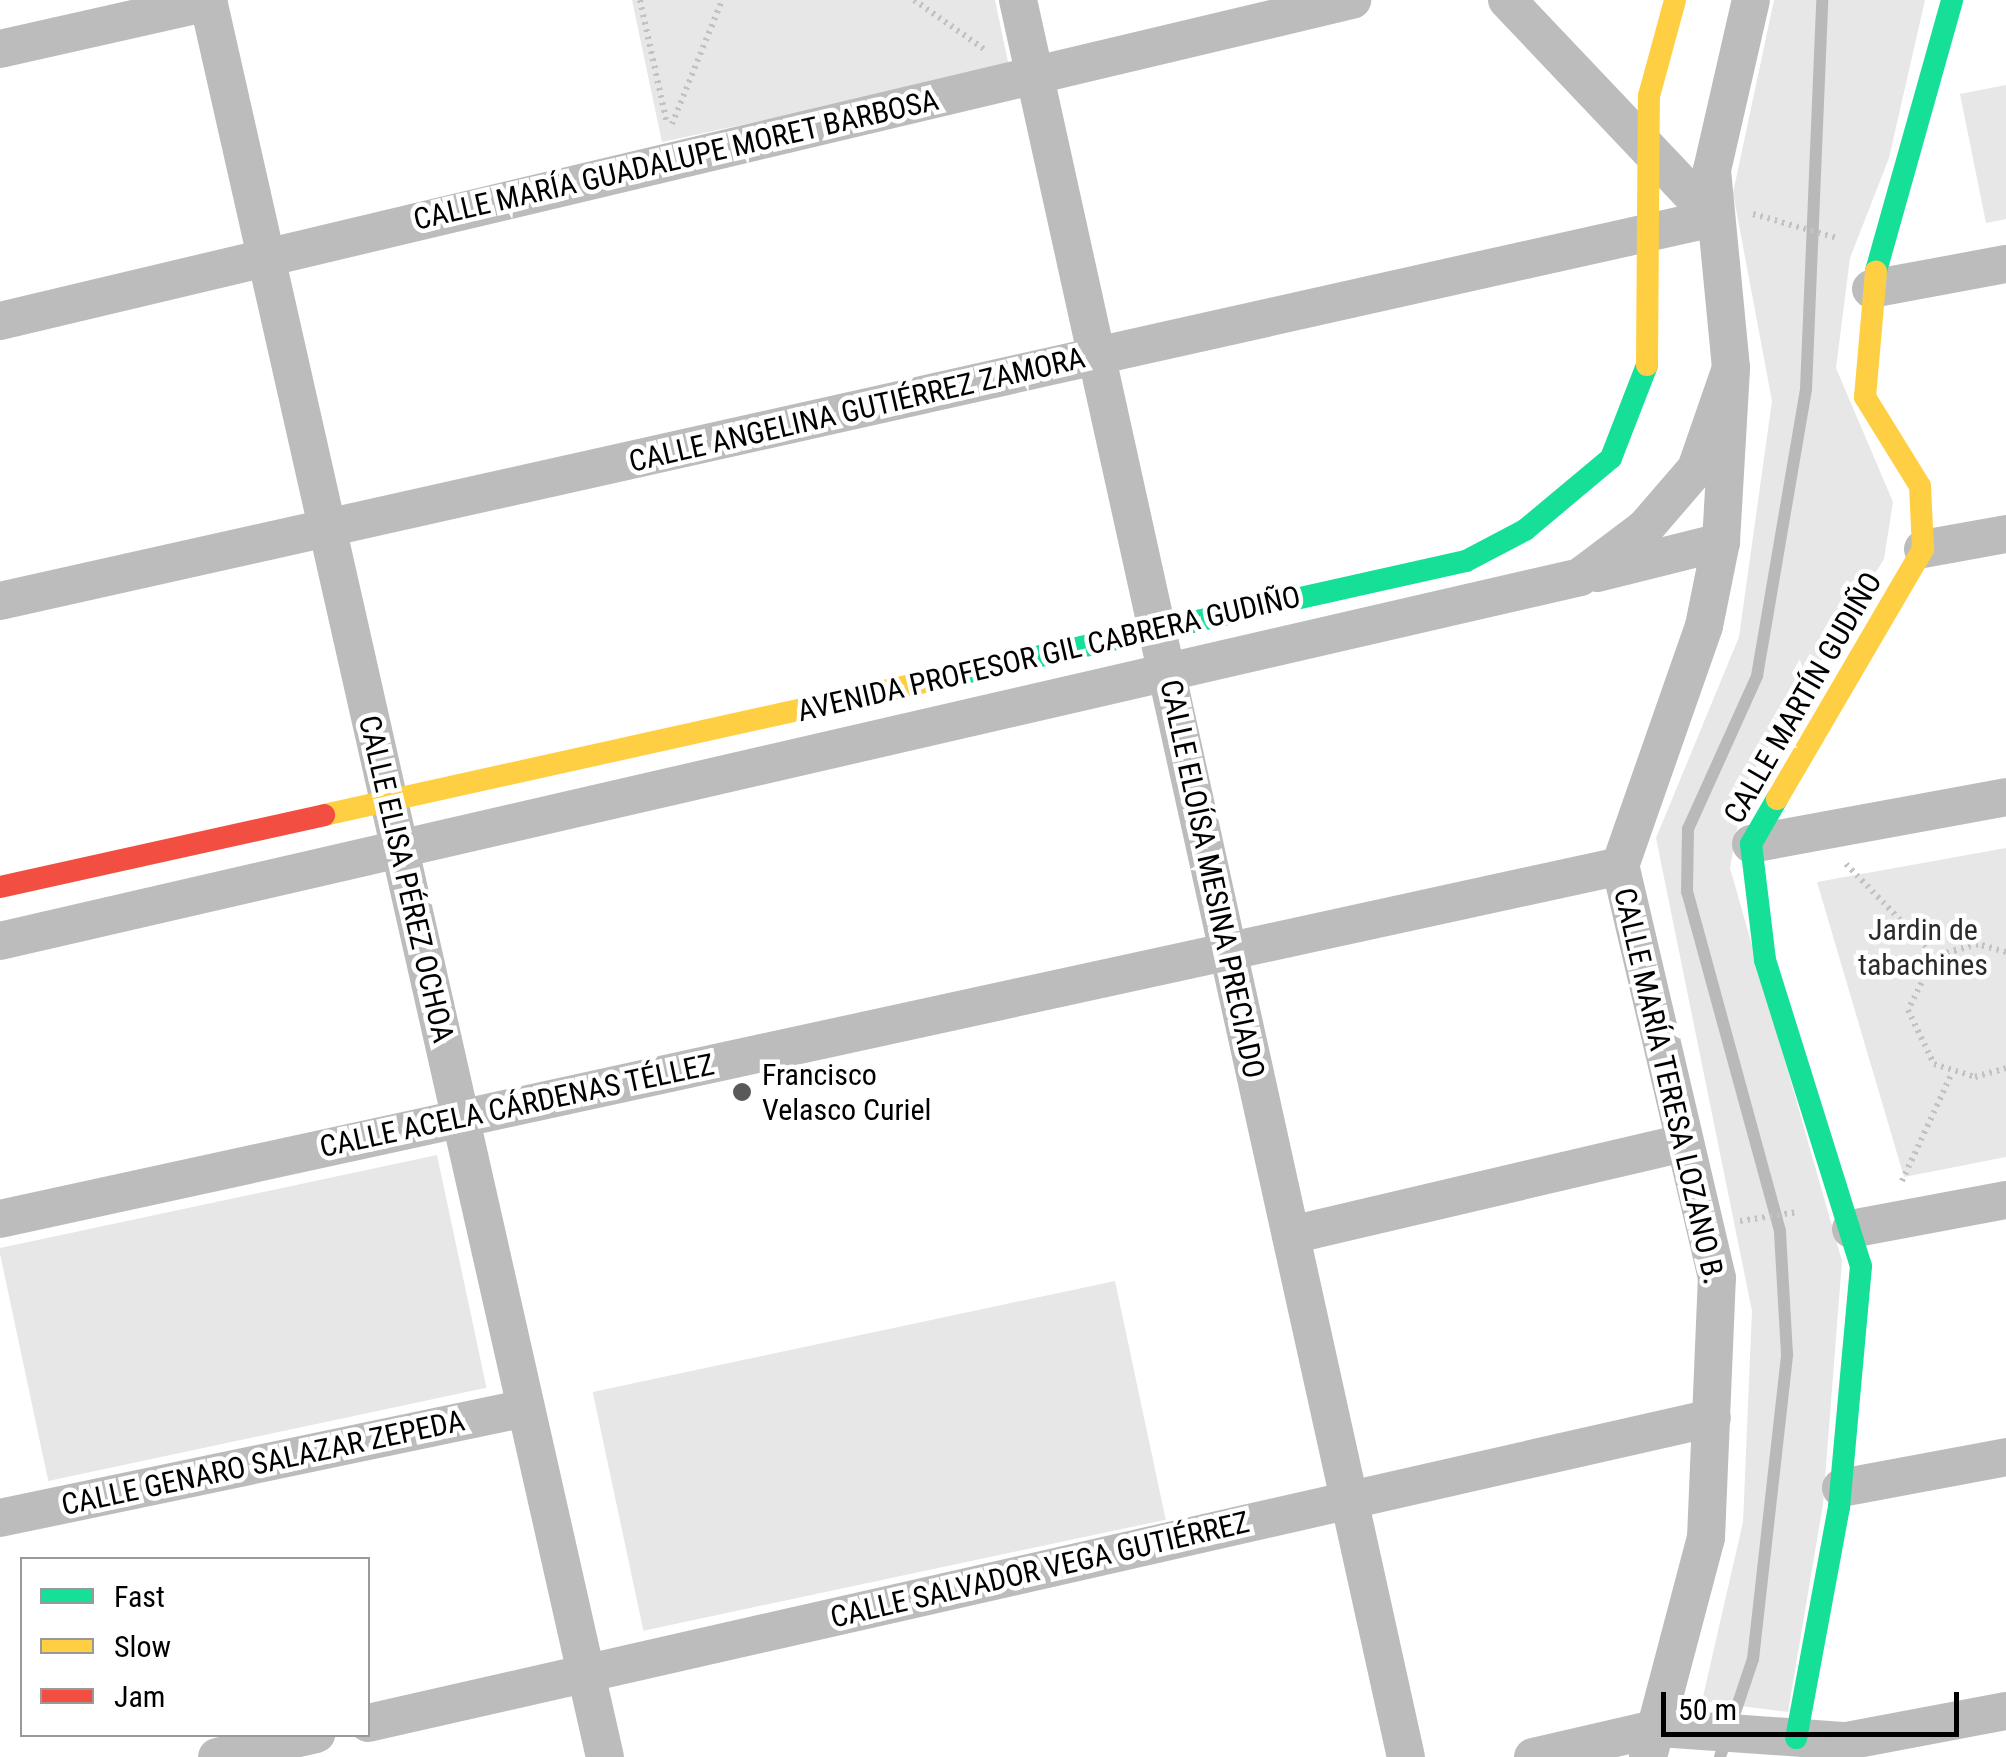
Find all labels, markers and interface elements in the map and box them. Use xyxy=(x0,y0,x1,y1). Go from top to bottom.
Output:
street label: CALLE MARÍA GUADALUPE MORET BARBOSA xyxy=(410,82,942,238)
street label: CALLE ANGELINA GUTIÉRREZ ZAMORA xyxy=(625,340,1089,480)
street label: CALLE MARTÍN GUDIÑO xyxy=(1716,566,1890,830)
street label: AVENIDA PROFESOR GIL CABRERA GUDIÑO xyxy=(794,579,1304,729)
street label: CALLE ELOÍSA MESINA PRECIADO xyxy=(1152,676,1272,1082)
street label: CALLE ELISA PÉREZ OCHOA xyxy=(351,712,461,1046)
street label: CALLE MARÍA TERESA LOZANO B. xyxy=(1606,884,1732,1288)
park label: Jardin de tabachines xyxy=(1858,912,1988,982)
street label: CALLE ACELA CÁRDENAS TÉLLEZ xyxy=(316,1047,718,1165)
place label: Francisco Velasco Curiel xyxy=(762,1057,931,1128)
marker: Francisco Velasco Curiel xyxy=(731,1081,753,1103)
street label: CALLE GENARO SALAZAR ZEPEDA xyxy=(58,1403,468,1523)
street label: CALLE SALVADOR VEGA GUTIÉRREZ xyxy=(827,1504,1253,1636)
legend xyxy=(20,1557,370,1737)
text: Fast xyxy=(114,1579,165,1614)
text: Slow xyxy=(114,1629,171,1664)
scale bar xyxy=(1666,1672,1964,1734)
text: Jam xyxy=(114,1679,165,1714)
text: 50 m xyxy=(1678,1692,1737,1727)

